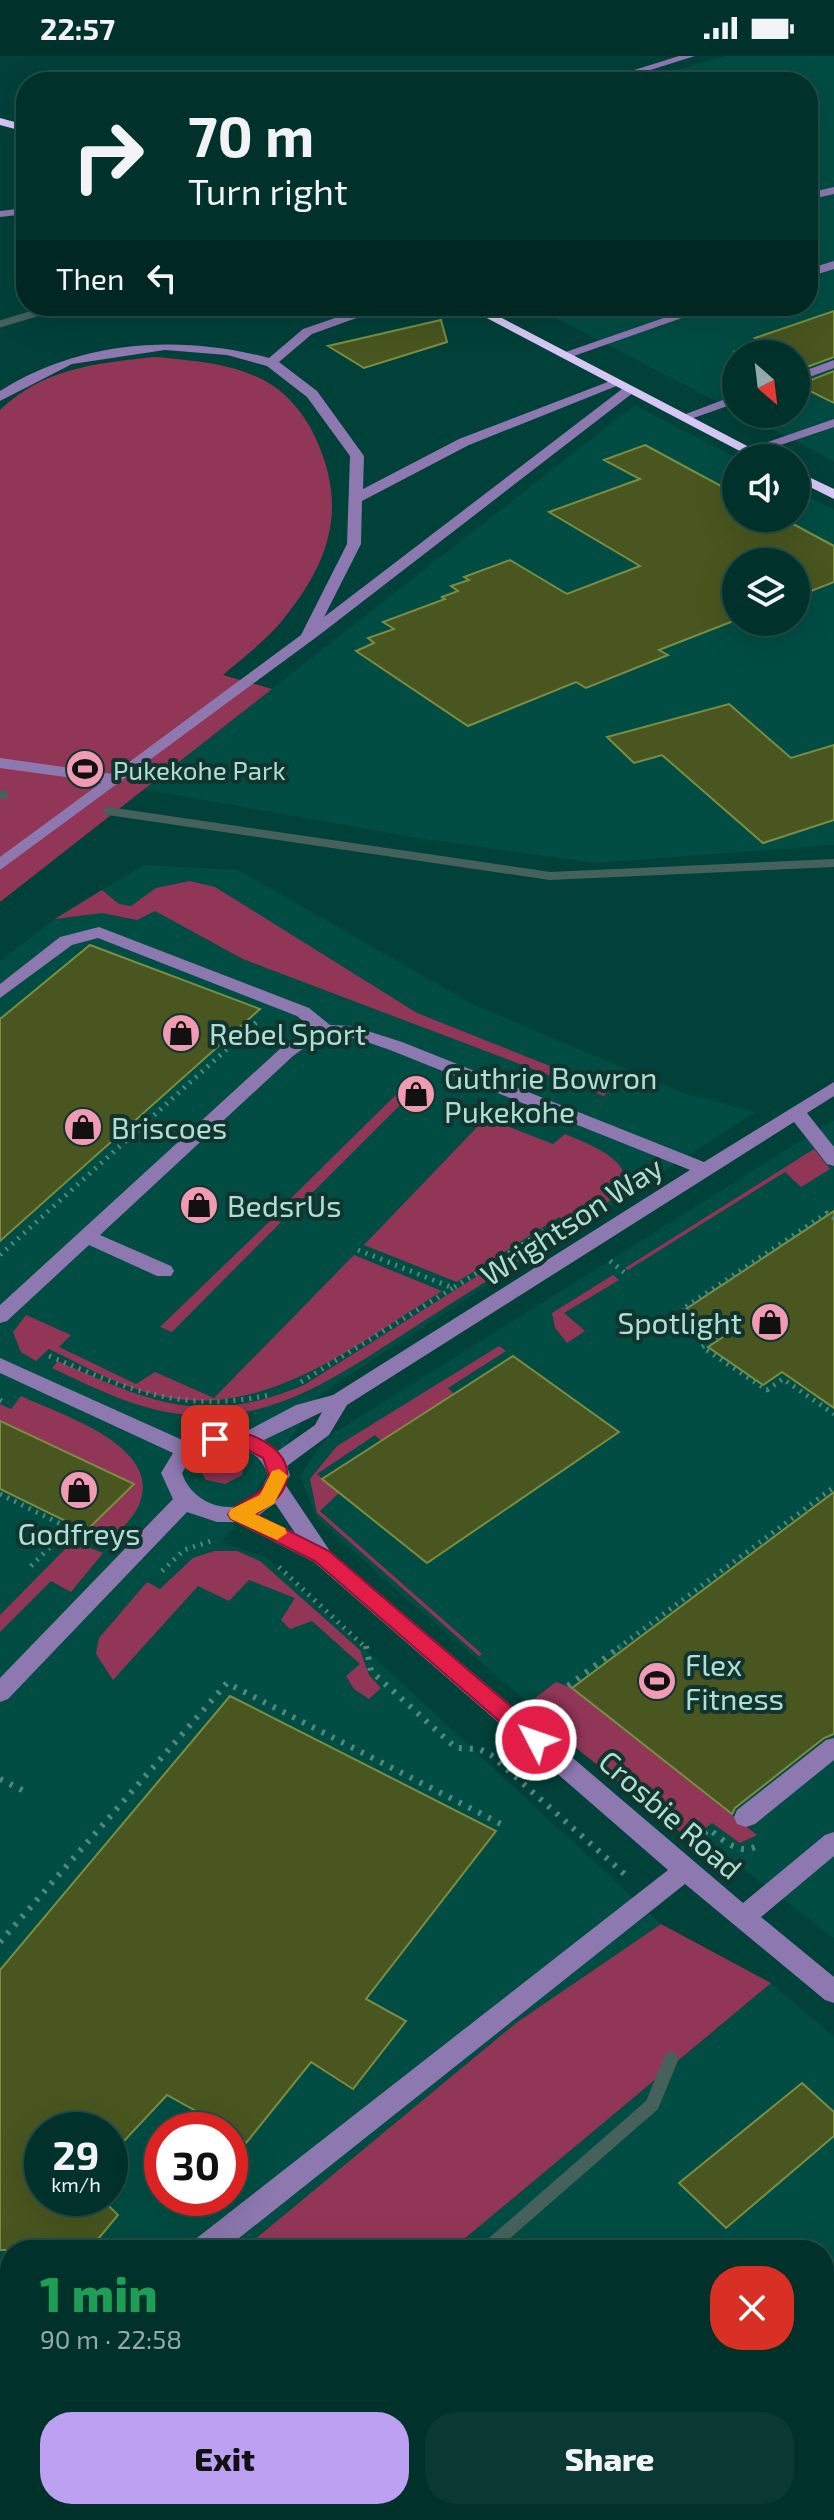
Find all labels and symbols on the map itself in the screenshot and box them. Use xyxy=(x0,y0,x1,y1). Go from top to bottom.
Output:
north arrow xyxy=(722,340,810,428)
sports icon: Pukekohe Park xyxy=(64,748,106,790)
place label: Pukekohe Park xyxy=(113,754,286,785)
shop icon: Rebel Sport xyxy=(160,1012,202,1054)
place label: Rebel Sport xyxy=(209,1015,366,1051)
place label: Guthrie Bowron Pukekohe xyxy=(444,1059,657,1129)
shop icon: Guthrie Bowron Pukekohe xyxy=(395,1073,437,1115)
shop icon: Briscoes xyxy=(62,1106,104,1148)
place label: Briscoes xyxy=(111,1109,227,1145)
street label: Wrightson Way xyxy=(473,1148,669,1292)
shop icon: BedsrUs xyxy=(178,1184,220,1226)
place label: BedsrUs xyxy=(227,1187,341,1223)
shop icon: Spotlight xyxy=(749,1301,791,1343)
place label: Spotlight xyxy=(617,1304,742,1340)
pin xyxy=(181,1405,249,1473)
shop icon: Godfreys xyxy=(58,1469,100,1511)
place label: Godfreys xyxy=(17,1515,141,1551)
place label: Flex Fitness xyxy=(685,1646,784,1716)
sports icon: Flex Fitness xyxy=(636,1660,678,1702)
position arrow xyxy=(494,1698,578,1782)
street label: Crosbie Road xyxy=(592,1742,750,1886)
speed limit sign: 30 xyxy=(144,2112,248,2216)

